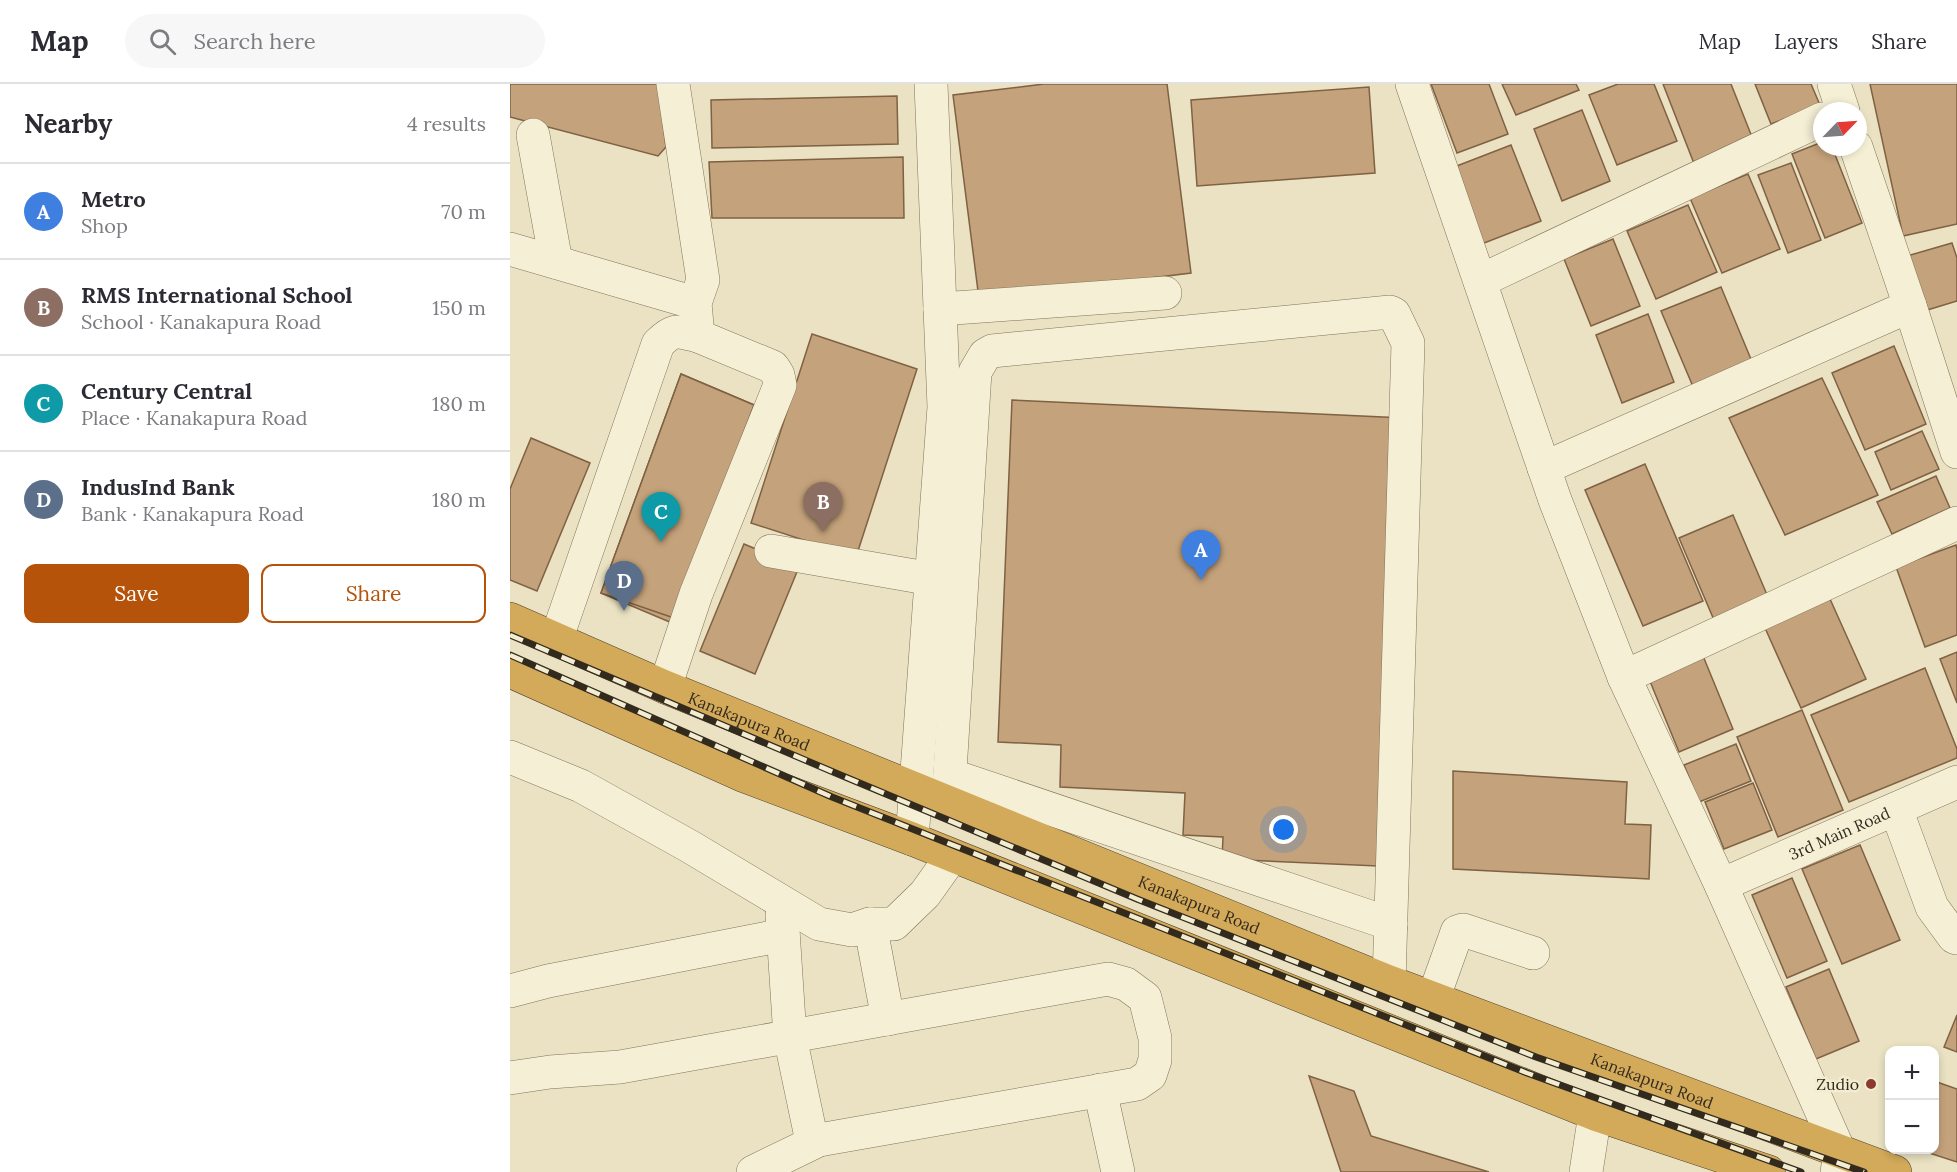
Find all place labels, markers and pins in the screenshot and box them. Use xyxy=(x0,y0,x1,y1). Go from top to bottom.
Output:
pin: B xyxy=(804,482,842,532)
pin: C xyxy=(642,492,680,542)
pin: A xyxy=(1182,530,1220,580)
pin: D xyxy=(604,562,644,611)
place label: Zudio xyxy=(1816,1074,1859,1094)
marker: Zudio xyxy=(1864,1077,1878,1091)

